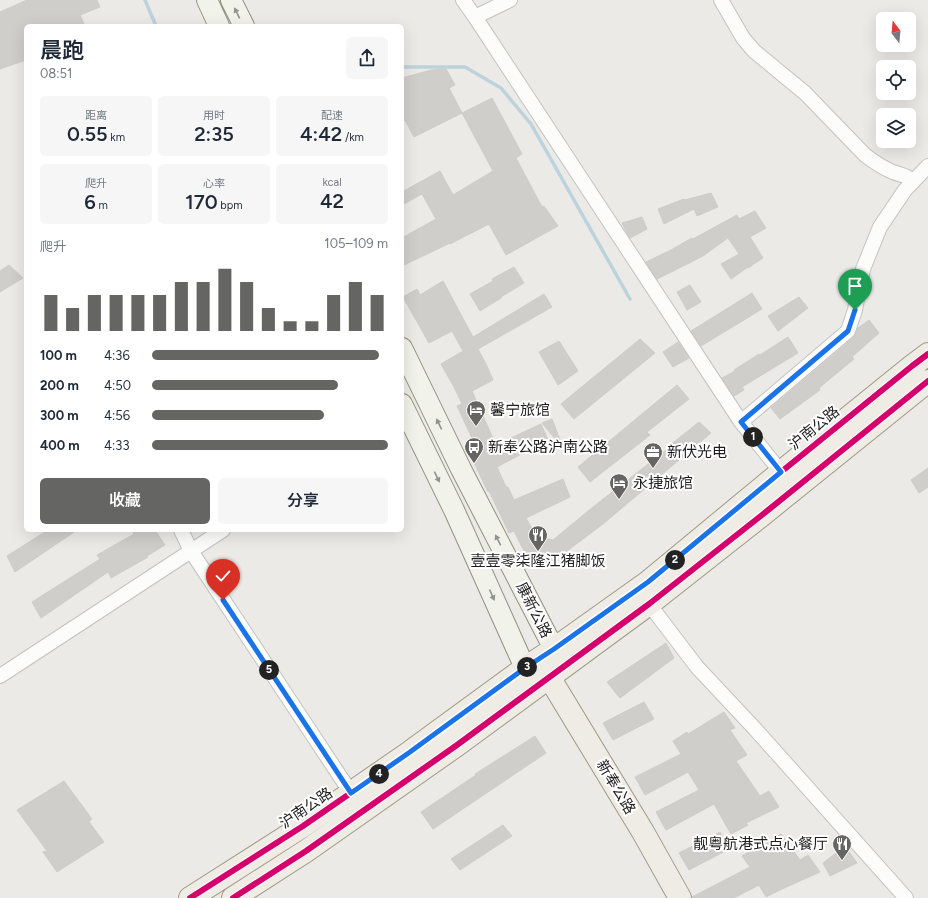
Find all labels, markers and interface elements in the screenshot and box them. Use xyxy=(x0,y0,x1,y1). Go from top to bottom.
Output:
one-way arrow xyxy=(234,7,240,19)
north arrow xyxy=(876,12,916,52)
map controls xyxy=(876,12,916,148)
text: 晨跑 xyxy=(40,37,84,64)
button: share xyxy=(346,37,388,79)
button: locate xyxy=(876,60,916,100)
text: 08:51 xyxy=(40,66,72,81)
button: layers xyxy=(876,108,916,148)
text: 距离 xyxy=(85,109,107,122)
text: 用时 xyxy=(203,109,225,122)
text: 配速 xyxy=(321,109,343,122)
text: 0.55 xyxy=(67,122,108,146)
text: 2:35 xyxy=(194,122,234,146)
text: 4:42 xyxy=(300,122,342,146)
text: km xyxy=(108,131,125,144)
text: /km xyxy=(342,131,364,144)
text: kcal xyxy=(322,176,342,189)
text: 爬升 xyxy=(85,177,107,190)
text: 心率 xyxy=(203,177,225,190)
text: 42 xyxy=(320,189,344,213)
text: 6 xyxy=(84,190,96,214)
text: 170 xyxy=(185,190,218,214)
text: m xyxy=(96,199,108,212)
text: bpm xyxy=(218,199,243,212)
text: 105–109 m xyxy=(324,236,388,251)
text: 爬升 xyxy=(40,239,66,254)
pin xyxy=(838,269,872,310)
icon: arrive xyxy=(844,275,866,297)
text: 100 m xyxy=(40,348,77,363)
text: 4:36 xyxy=(104,348,130,363)
text: 200 m xyxy=(40,378,79,393)
text: 4:50 xyxy=(104,378,131,393)
hotel icon: 馨宁旅馆 xyxy=(465,399,487,427)
place label: 馨宁旅馆 xyxy=(490,401,550,419)
street label: 沪南公路 xyxy=(785,402,843,454)
text: 300 m xyxy=(40,408,79,423)
text: 4:56 xyxy=(104,408,130,423)
one-way arrow xyxy=(436,418,442,429)
pin: 1 xyxy=(743,427,763,447)
text: 1 xyxy=(751,430,755,443)
bus stop icon: 新奉公路沪南公路 xyxy=(463,436,485,464)
text: 400 m xyxy=(40,438,80,453)
text: 4:33 xyxy=(104,438,130,453)
place label: 新奉公路沪南公路 xyxy=(488,438,608,456)
office icon: 新伏光电 xyxy=(642,441,664,469)
place label: 新伏光电 xyxy=(667,443,727,461)
one-way arrow xyxy=(434,471,440,482)
hotel icon: 永捷旅馆 xyxy=(608,472,630,500)
place label: 永捷旅馆 xyxy=(633,474,693,492)
button: 收藏 xyxy=(40,478,210,524)
button: 分享 xyxy=(218,478,388,524)
restaurant icon: 壹壹零柒隆江猪脚饭 xyxy=(527,524,549,552)
one-way arrow xyxy=(494,534,501,546)
pin: 2 xyxy=(665,550,685,570)
place label: 壹壹零柒隆江猪脚饭 xyxy=(470,552,606,570)
text: 2 xyxy=(672,553,678,566)
pin xyxy=(206,559,240,600)
icon: check xyxy=(212,565,234,587)
street label: 康新公路 xyxy=(512,579,556,641)
one-way arrow xyxy=(489,589,495,600)
pin: 3 xyxy=(517,657,537,677)
pin: 5 xyxy=(259,660,279,680)
text: 3 xyxy=(524,660,530,673)
text: 5 xyxy=(266,663,272,676)
street label: 新奉公路 xyxy=(593,757,639,817)
pin: 4 xyxy=(369,764,389,784)
text: 4 xyxy=(376,767,382,780)
street label: 沪南公路 xyxy=(276,784,336,832)
restaurant icon: 靓粤航港式点心餐厅 xyxy=(831,833,853,861)
place label: 靓粤航港式点心餐厅 xyxy=(693,835,828,853)

